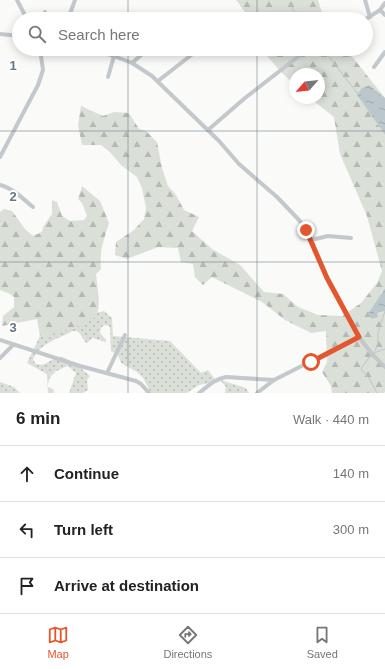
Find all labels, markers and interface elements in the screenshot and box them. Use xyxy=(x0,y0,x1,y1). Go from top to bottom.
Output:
search box xyxy=(12,12,373,56)
icon: search xyxy=(26,23,48,45)
text: Search here xyxy=(58,26,140,43)
text: 1 xyxy=(9,58,17,73)
north arrow xyxy=(289,68,325,104)
text: 2 xyxy=(9,189,17,204)
route end xyxy=(297,221,315,239)
text: 3 xyxy=(9,320,17,335)
route start xyxy=(302,353,320,371)
text: 6 min xyxy=(16,409,60,428)
text: Walk · 440 m xyxy=(293,412,369,427)
icon: ahead xyxy=(16,463,38,485)
text: Continue xyxy=(54,465,119,482)
text: 140 m xyxy=(333,466,369,481)
icon: left xyxy=(16,519,38,541)
text: Turn left xyxy=(54,521,113,538)
text: 300 m xyxy=(333,522,369,537)
icon: arrive xyxy=(16,575,38,597)
text: Arrive at destination xyxy=(54,577,199,594)
tab: Map xyxy=(47,624,69,660)
tab: Directions xyxy=(163,624,212,660)
tab: Saved xyxy=(307,624,338,660)

